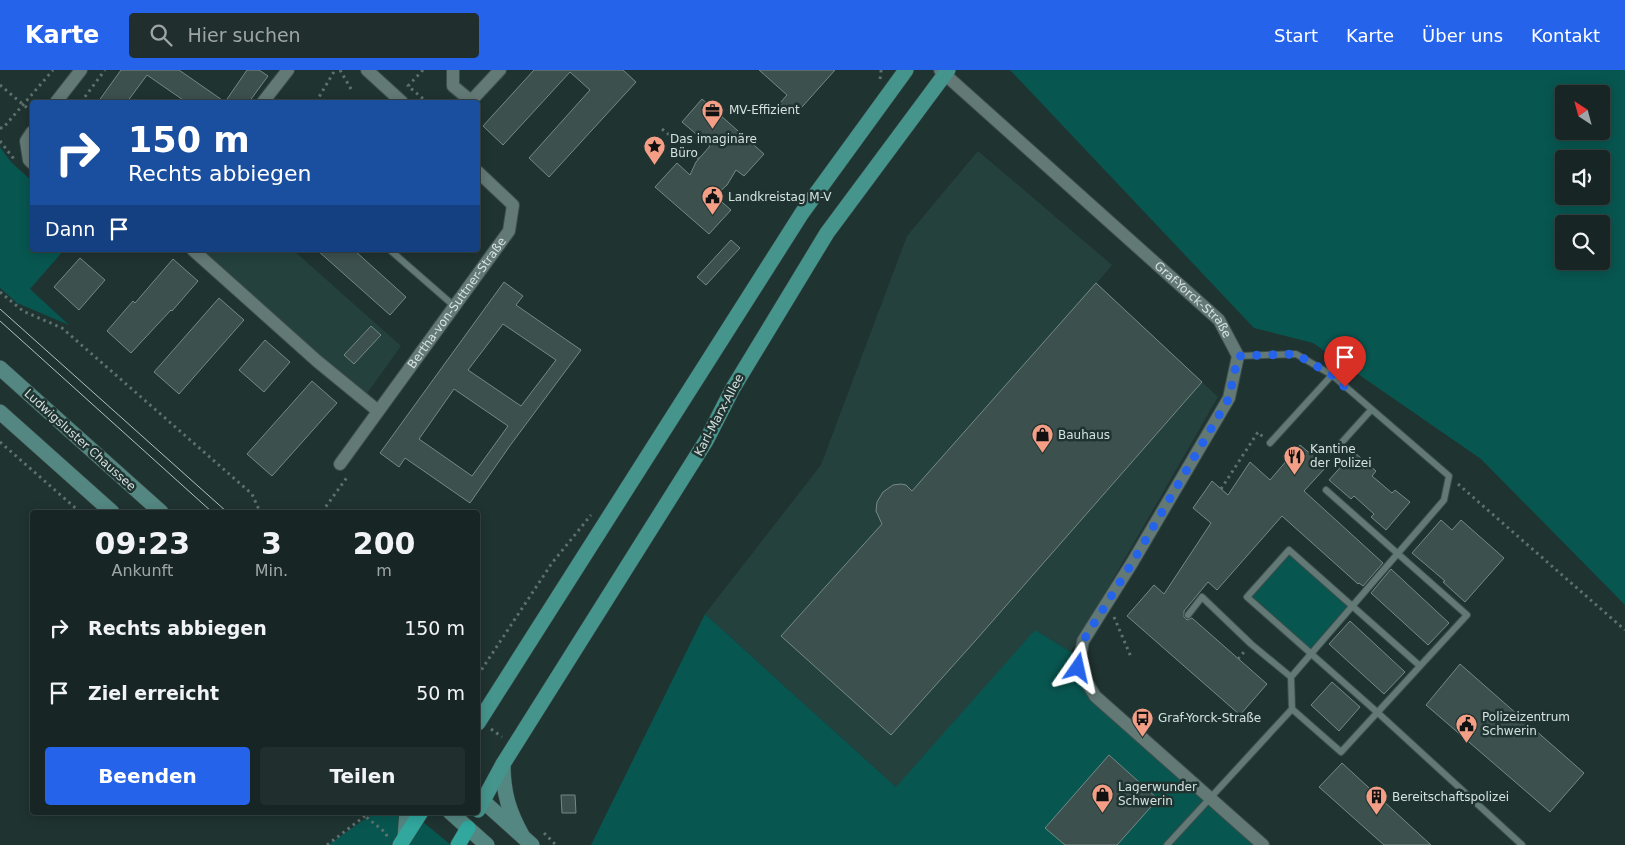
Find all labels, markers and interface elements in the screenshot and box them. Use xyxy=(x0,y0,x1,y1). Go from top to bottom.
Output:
search box xyxy=(129,13,479,58)
text: Karte xyxy=(25,21,99,49)
icon: search xyxy=(147,21,175,49)
text: Hier suchen xyxy=(187,24,301,46)
text: Start xyxy=(1274,25,1318,46)
text: Karte xyxy=(1346,25,1394,46)
text: Über uns xyxy=(1422,25,1503,46)
text: Kontakt xyxy=(1531,25,1600,46)
north arrow xyxy=(1555,85,1610,140)
map controls xyxy=(1555,85,1610,270)
office icon: MV-Effizient xyxy=(701,98,725,129)
place label: MV-Effizient xyxy=(729,103,800,117)
icon: right xyxy=(45,120,110,185)
text: 150 m xyxy=(128,120,250,160)
place label: Das imaginäre Büro xyxy=(670,132,757,160)
place icon: Das imaginäre Büro xyxy=(642,134,666,165)
button: sound xyxy=(1555,150,1610,205)
text: Rechts abbiegen xyxy=(128,161,311,186)
public building icon: Landkreistag M-V xyxy=(700,185,724,216)
place label: Landkreistag M-V xyxy=(728,190,832,204)
icon: arrive xyxy=(105,215,133,243)
button: search xyxy=(1555,215,1610,270)
text: Dann xyxy=(45,218,95,240)
street label: Bertha-von-Suttner-Straße xyxy=(405,235,509,371)
street label: Graf-Yorck-Straße xyxy=(1152,259,1234,340)
pin xyxy=(1324,336,1366,387)
icon: arrive xyxy=(1331,343,1359,371)
street label: Karl-Marx-Allee xyxy=(692,372,746,458)
street label: Ludwigsluster Chaussee xyxy=(21,386,139,494)
shop icon: Bauhaus xyxy=(1030,423,1054,454)
place label: Bauhaus xyxy=(1058,428,1110,442)
place label: Kantine der Polizei xyxy=(1310,442,1372,470)
restaurant icon: Kantine der Polizei xyxy=(1282,444,1306,475)
text: 09:23 xyxy=(95,526,190,561)
text: 3 xyxy=(261,526,282,561)
text: 200 xyxy=(353,526,415,561)
text: Ankunft xyxy=(111,561,173,580)
text: Min. xyxy=(255,561,288,580)
text: m xyxy=(376,561,392,580)
icon: right xyxy=(45,614,73,642)
text: Rechts abbiegen xyxy=(88,617,267,639)
text: 150 m xyxy=(404,617,465,639)
position arrow xyxy=(1051,641,1103,693)
icon: arrive xyxy=(45,679,73,707)
text: Ziel erreicht xyxy=(88,682,219,704)
text: 50 m xyxy=(416,682,465,704)
bus stop icon: Graf-Yorck-Straße xyxy=(1130,706,1154,737)
place label: Polizeizentrum Schwerin xyxy=(1482,710,1570,738)
place label: Graf-Yorck-Straße xyxy=(1158,711,1261,725)
public building icon: Polizeizentrum Schwerin xyxy=(1454,712,1478,743)
button: Beenden xyxy=(45,747,250,805)
button: Teilen xyxy=(260,747,465,805)
place label: Lagerwunder Schwerin xyxy=(1118,780,1197,808)
shop icon: Lagerwunder Schwerin xyxy=(1090,782,1114,813)
building icon: Bereitschaftspolizei xyxy=(1364,785,1388,816)
place label: Bereitschaftspolizei xyxy=(1392,790,1509,804)

